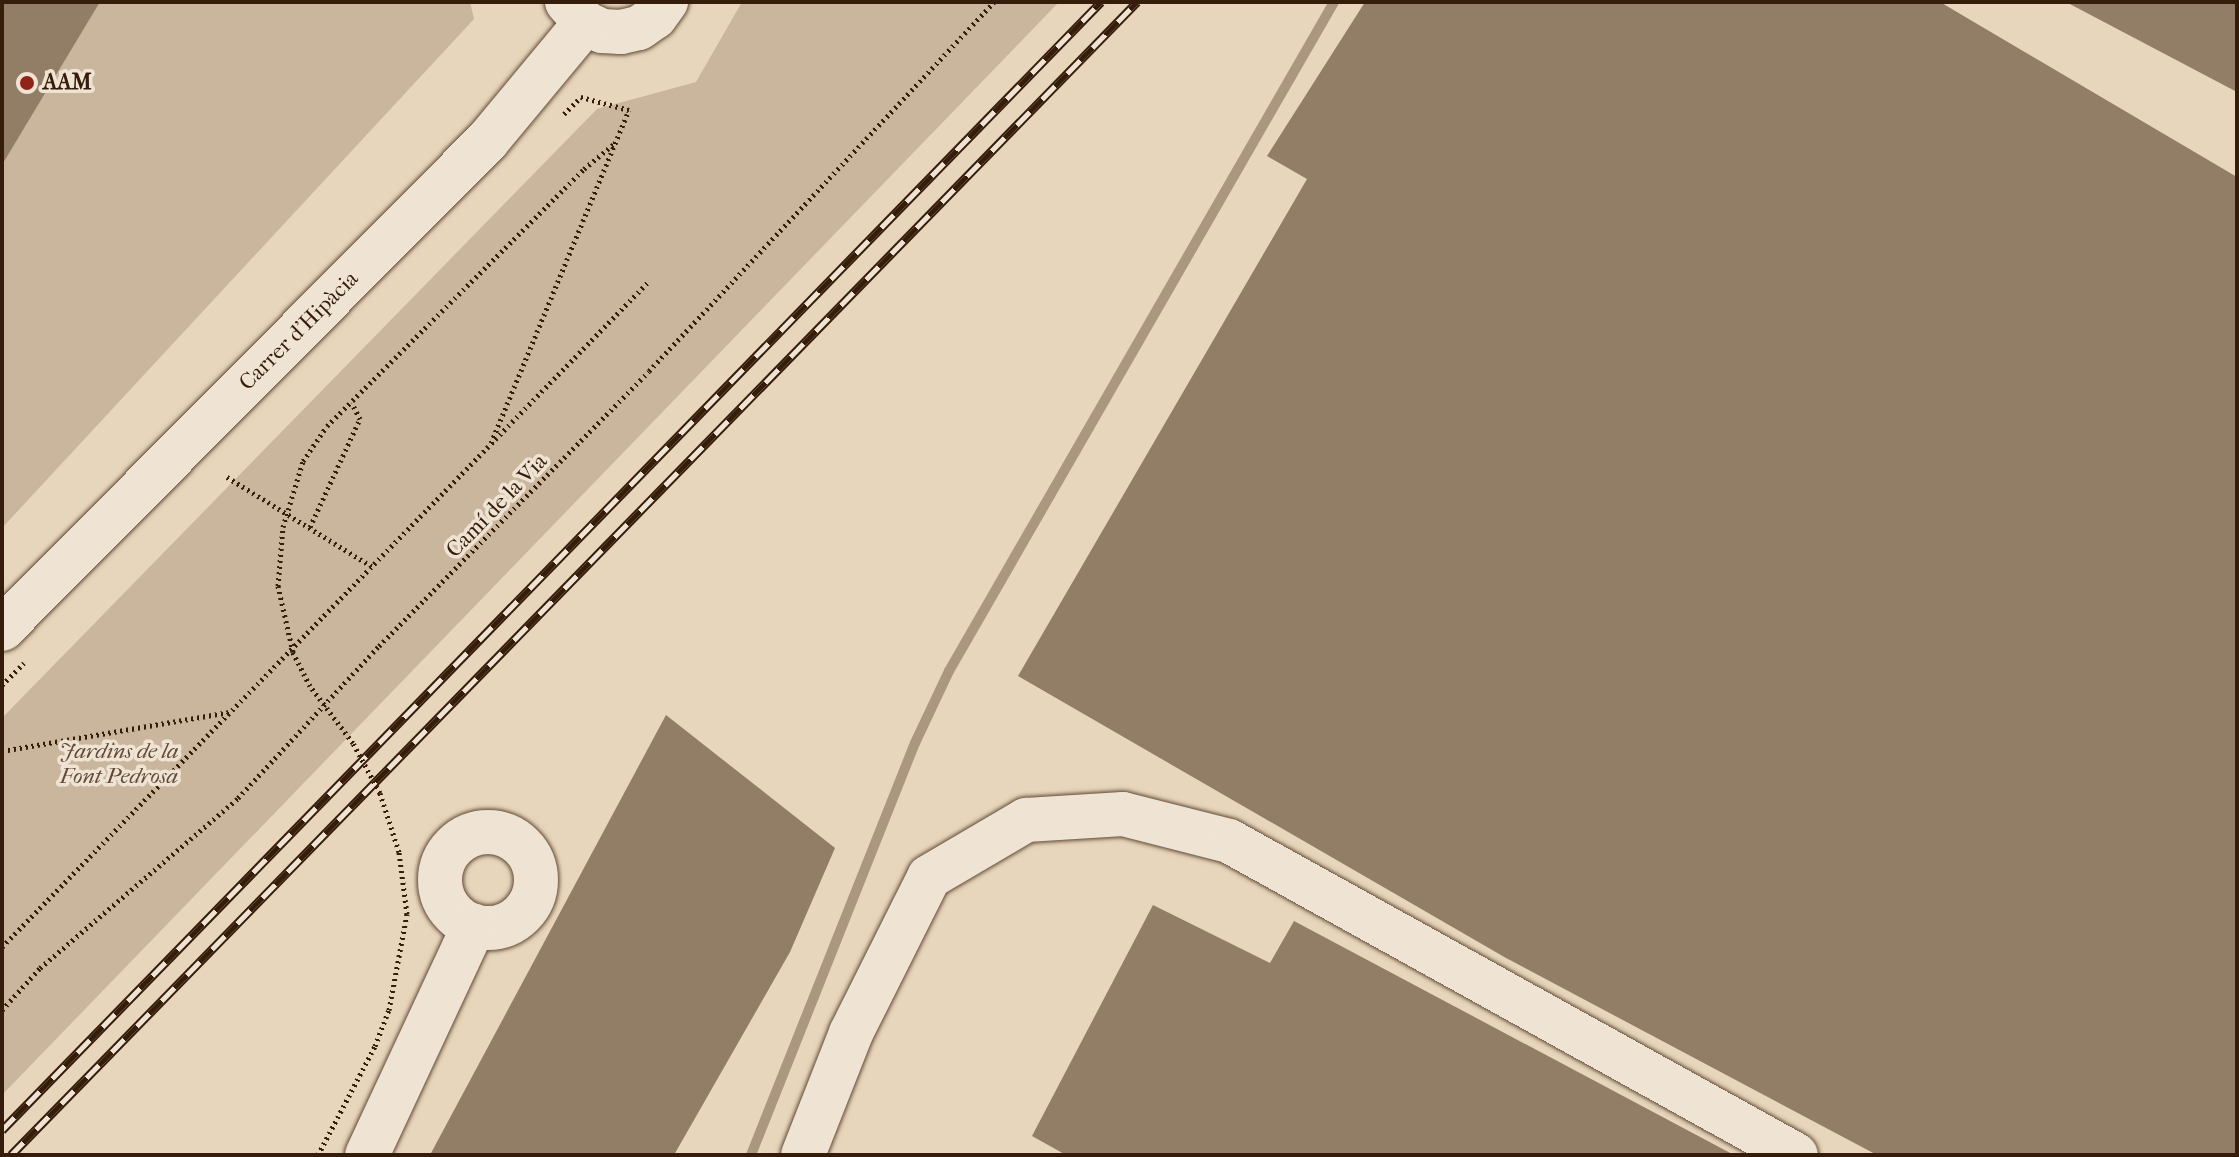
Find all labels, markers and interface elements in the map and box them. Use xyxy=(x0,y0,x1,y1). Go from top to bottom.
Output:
place label: AAM xyxy=(43,70,92,96)
marker: AAM xyxy=(18,74,36,92)
street label: Carrer d'Hipàcia xyxy=(234,266,364,396)
street label: Camí de la Via xyxy=(441,449,553,563)
park label: Jardins de la Font Pedrosa xyxy=(59,738,179,790)

